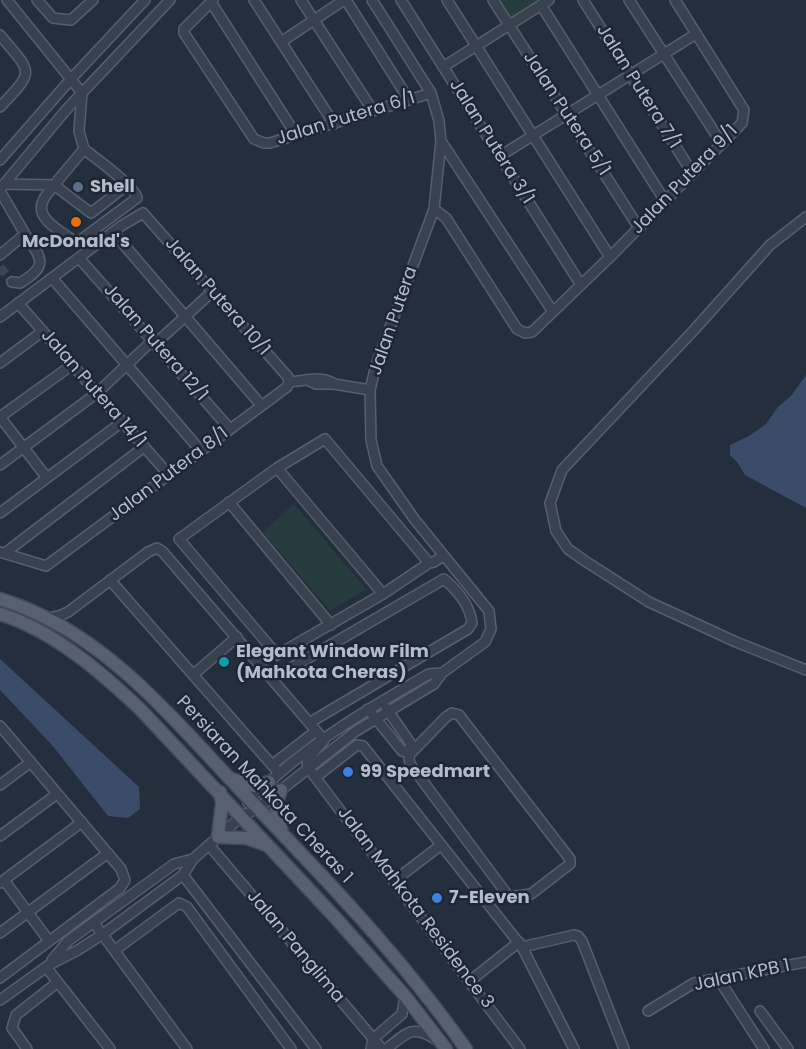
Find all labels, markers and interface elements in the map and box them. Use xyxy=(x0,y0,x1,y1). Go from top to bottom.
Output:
street label: Jalan Putera 7/1 xyxy=(591,21,685,153)
street label: Jalan Putera 5/1 xyxy=(518,48,614,180)
street label: Jalan Putera 3/1 xyxy=(444,76,538,208)
street label: Jalan Putera 6/1 xyxy=(274,88,418,150)
street label: Jalan Putera 9/1 xyxy=(627,121,743,239)
place label: Shell xyxy=(90,176,135,198)
marker: Shell xyxy=(71,180,85,194)
marker: McDonald's xyxy=(69,215,83,229)
place label: McDonald's xyxy=(22,231,130,253)
street label: Jalan Putera 10/1 xyxy=(160,234,274,360)
street label: Jalan Putera xyxy=(365,264,423,378)
street label: Jalan Putera 12/1 xyxy=(98,280,212,406)
street label: Jalan Putera 14/1 xyxy=(36,326,150,452)
street label: Jalan Putera 8/1 xyxy=(105,423,233,527)
place label: Elegant Window Film (Mahkota Cheras) xyxy=(236,641,429,684)
marker: Elegant Window Film (Mahkota Cheras) xyxy=(217,655,231,669)
street label: Persiaran Mahkota Cheras 1 xyxy=(171,692,357,888)
place label: 99 Speedmart xyxy=(360,761,490,783)
marker: 99 Speedmart xyxy=(341,765,355,779)
street label: Jalan Mahkota Residence 3 xyxy=(332,803,498,1013)
street label: Jalan Panglima xyxy=(242,886,348,1008)
place label: 7-Eleven xyxy=(449,887,530,909)
marker: 7-Eleven xyxy=(430,891,444,905)
street label: Jalan KPB 1 xyxy=(692,955,792,997)

